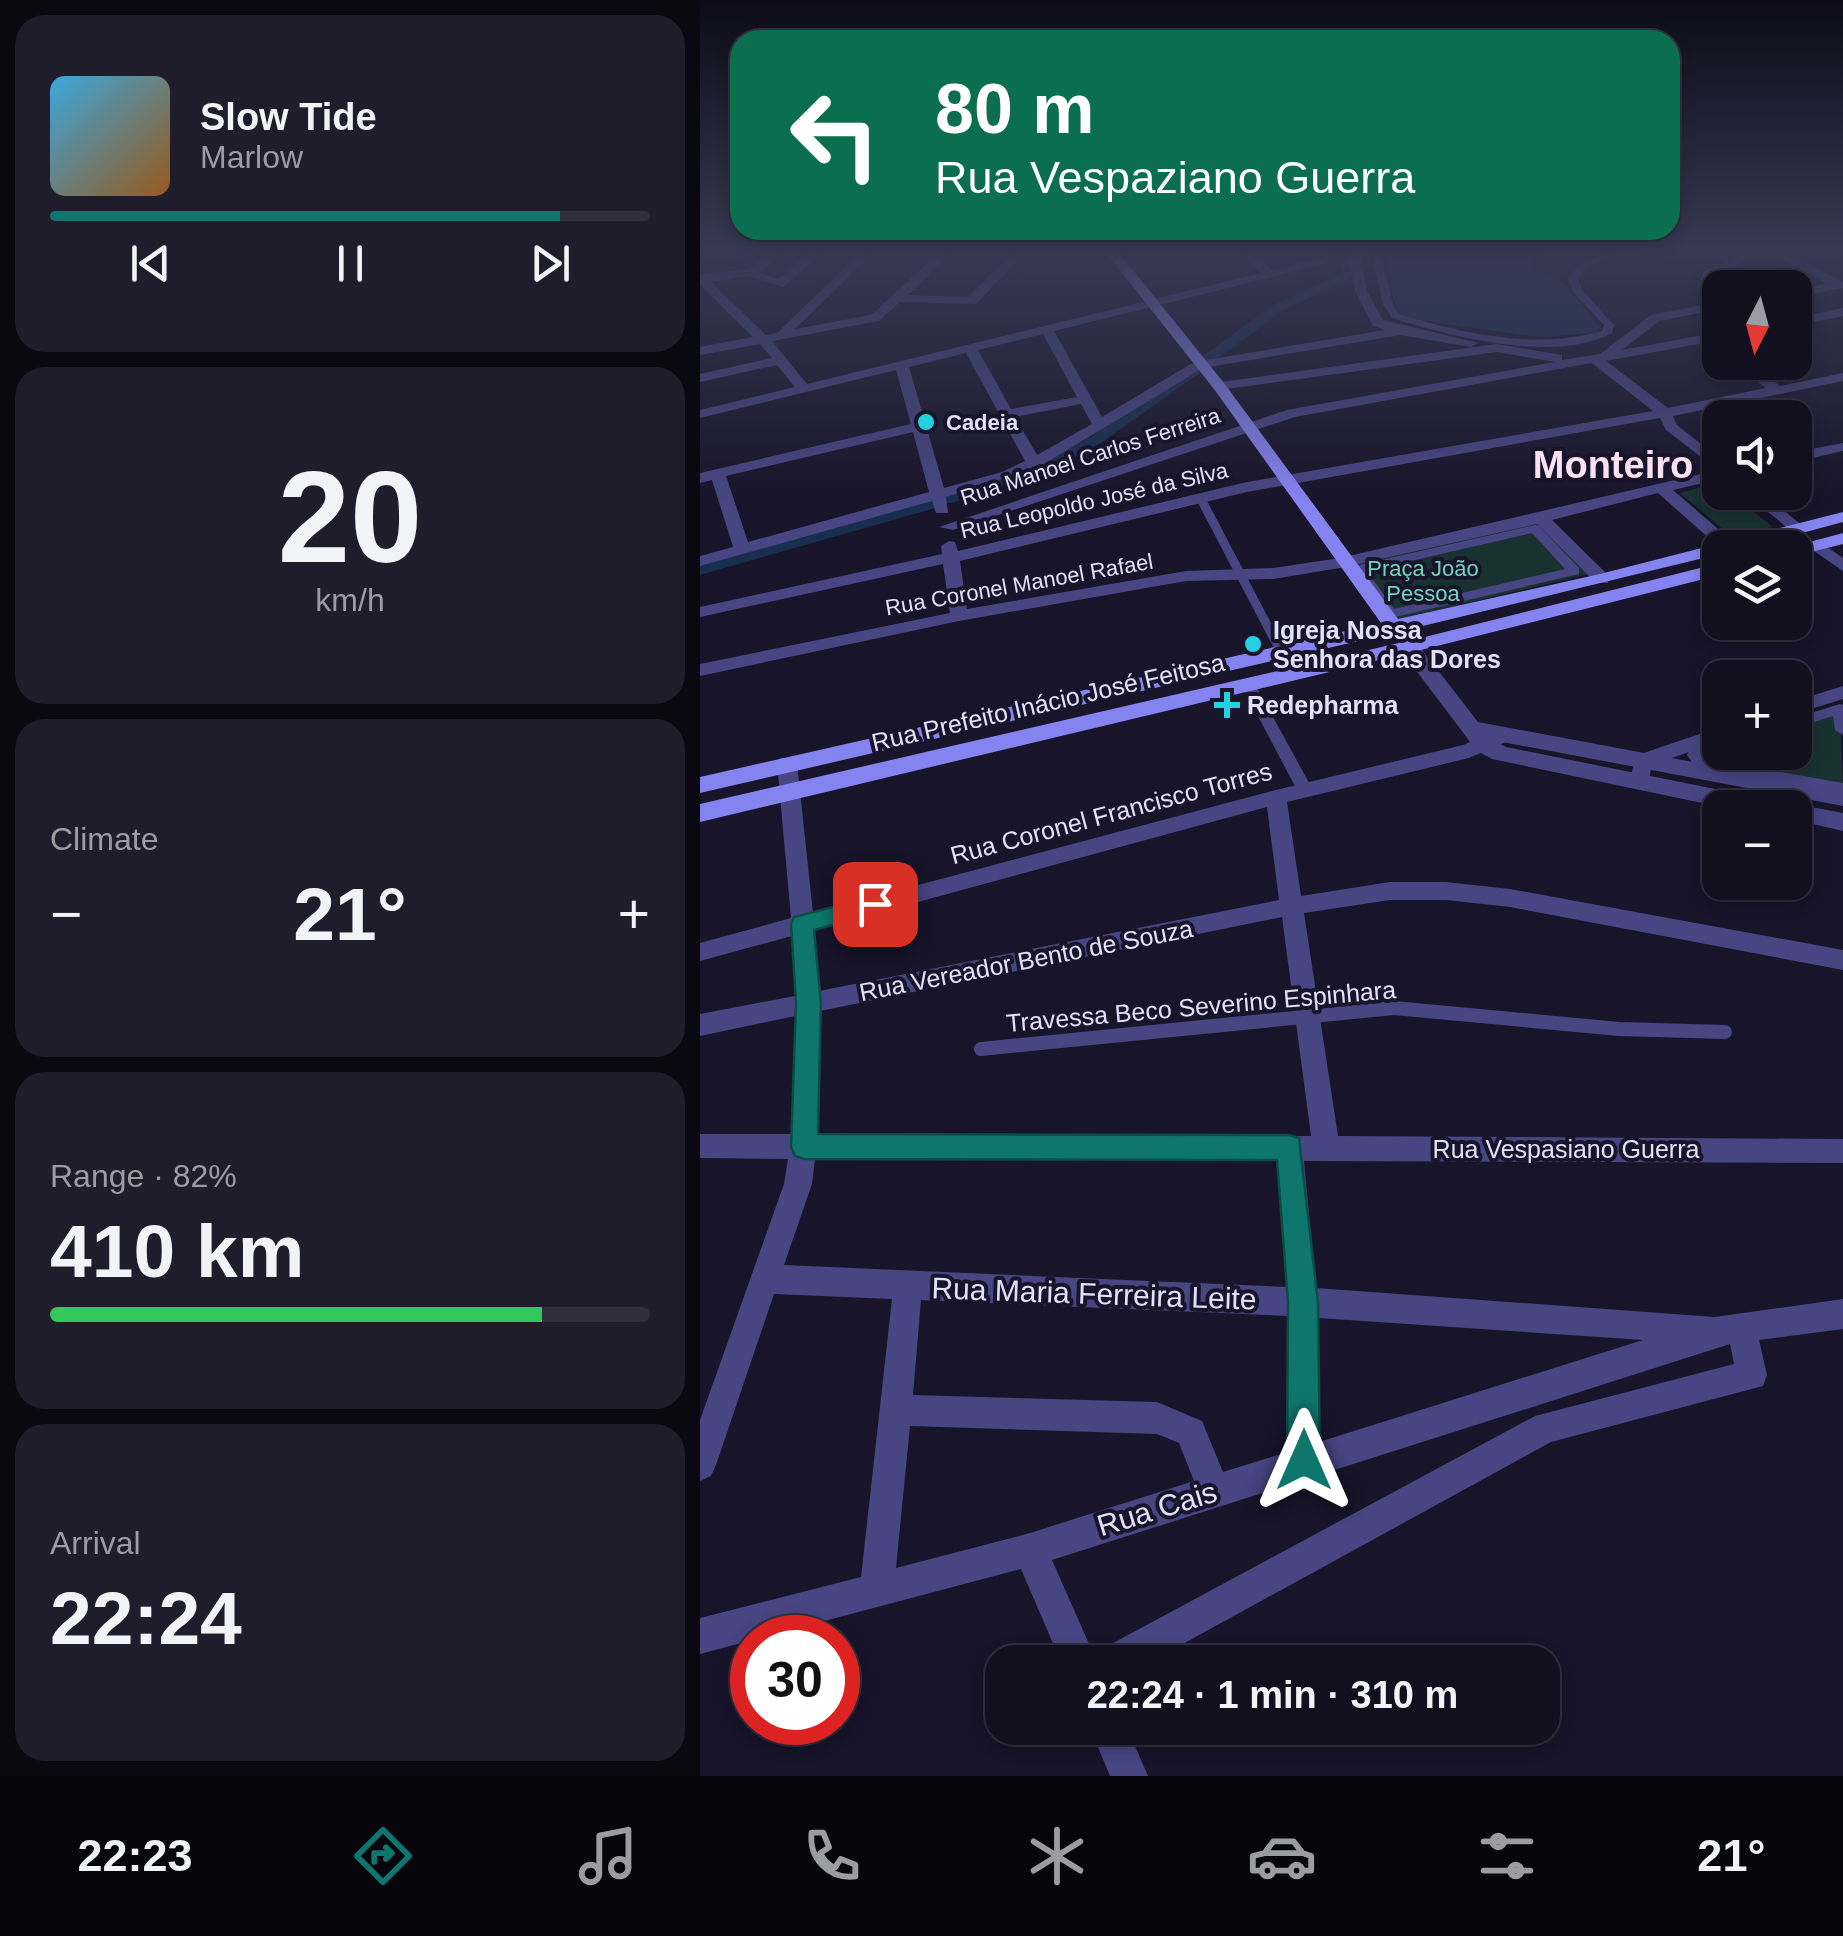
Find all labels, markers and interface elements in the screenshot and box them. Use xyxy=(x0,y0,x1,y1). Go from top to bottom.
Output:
icon: left xyxy=(770,70,900,200)
text: 80 m xyxy=(935,70,1095,148)
text: Slow Tide xyxy=(200,96,377,138)
text: Marlow xyxy=(200,139,303,175)
text: Rua Vespaziano Guerra xyxy=(935,152,1415,203)
icon: previous xyxy=(123,236,178,291)
icon: pause xyxy=(323,236,378,291)
icon: next xyxy=(523,236,578,291)
north arrow xyxy=(1702,270,1812,380)
map controls xyxy=(1702,270,1812,900)
button: sound xyxy=(1702,400,1812,510)
street label: Rua Manoel Carlos Ferreira xyxy=(957,402,1224,510)
place label: Cadeia xyxy=(946,410,1019,435)
marker: Cadeia xyxy=(915,411,937,433)
text: 20 xyxy=(278,444,422,590)
district label: Monteiro xyxy=(1533,444,1693,486)
street label: Rua Leopoldo José da Silva xyxy=(958,457,1231,543)
button: layers xyxy=(1702,530,1812,640)
street label: Rua Coronel Manoel Rafael xyxy=(883,549,1155,620)
park label: Praça João Pessoa xyxy=(1367,556,1479,606)
text: km/h xyxy=(315,582,385,618)
place label: Igreja Nossa Senhora das Dores xyxy=(1273,616,1501,673)
marker: Igreja Nossa Senhora das Dores xyxy=(1242,633,1264,655)
street label: Rua Prefeito Inácio José Feitosa xyxy=(869,648,1227,756)
button: + xyxy=(1702,660,1812,770)
place label: Redepharma xyxy=(1247,691,1400,719)
marker: Redepharma xyxy=(1216,694,1238,716)
street label: Rua Coronel Francisco Torres xyxy=(947,757,1275,869)
button: − xyxy=(1702,790,1812,900)
text: Climate xyxy=(50,821,158,857)
pin xyxy=(833,862,918,947)
text: 21° xyxy=(293,872,407,956)
icon: arrive xyxy=(848,877,903,932)
text: − xyxy=(50,883,82,945)
text: + xyxy=(618,883,650,945)
street label: Rua Vereador Bento de Souza xyxy=(857,914,1195,1006)
street label: Travessa Beco Severino Espinhara xyxy=(1005,975,1397,1037)
street label: Rua Vespasiano Guerra xyxy=(1433,1135,1700,1163)
text: Range · 82% xyxy=(50,1158,237,1194)
text: 410 km xyxy=(50,1209,304,1293)
street label: Rua Maria Ferreira Leite xyxy=(931,1271,1257,1316)
position arrow xyxy=(1252,1408,1356,1512)
street label: Rua Cais xyxy=(1093,1475,1221,1542)
text: Arrival xyxy=(50,1525,141,1561)
text: 22:24 xyxy=(50,1576,242,1660)
speed limit sign: 30 xyxy=(730,1615,860,1745)
text: 22:24 · 1 min · 310 m xyxy=(1087,1674,1458,1716)
icon: directions xyxy=(348,1821,418,1891)
icon: music xyxy=(573,1821,643,1891)
icon: phone xyxy=(797,1821,867,1891)
icon: climate xyxy=(1022,1821,1092,1891)
icon: car xyxy=(1247,1821,1317,1891)
icon: filters xyxy=(1472,1821,1542,1891)
text: 22:23 xyxy=(77,1830,193,1881)
text: 21° xyxy=(1697,1830,1765,1881)

